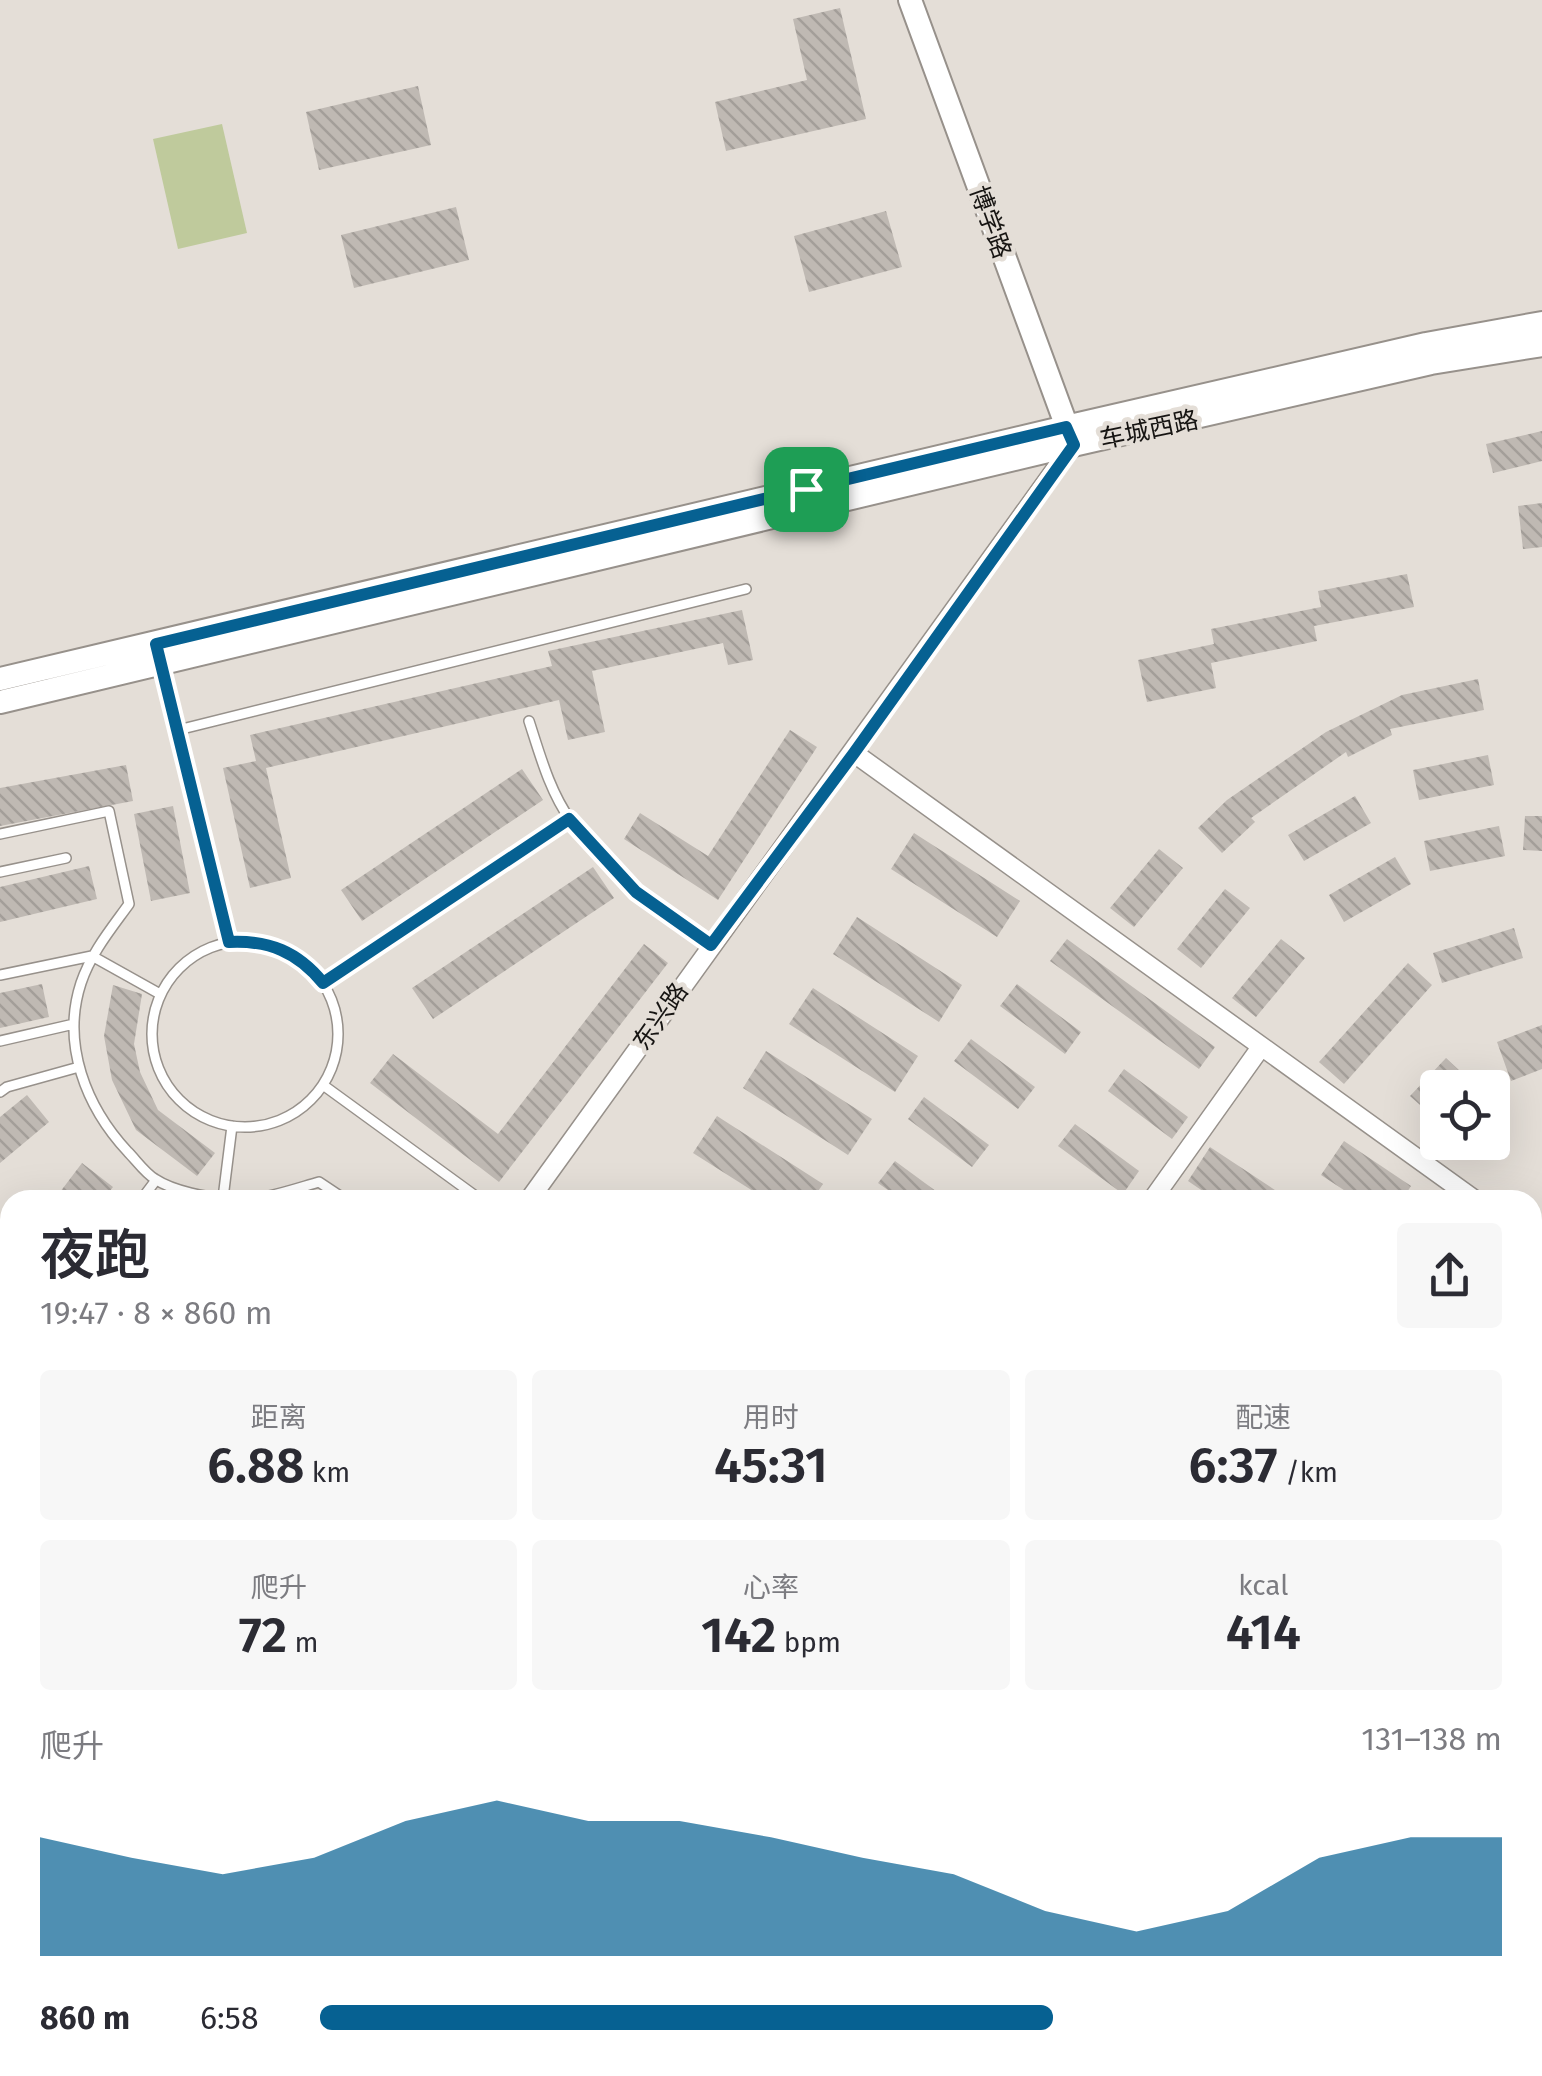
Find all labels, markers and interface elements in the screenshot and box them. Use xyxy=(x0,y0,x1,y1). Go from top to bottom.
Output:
street label: 博学路 xyxy=(963,182,1017,263)
street label: 车城西路 xyxy=(1097,405,1201,455)
pin xyxy=(764,447,849,532)
icon: arrive xyxy=(779,462,834,517)
street label: 东兴路 xyxy=(627,977,695,1056)
map controls xyxy=(1420,1070,1510,1160)
button: locate xyxy=(1420,1070,1510,1160)
text: 夜跑 xyxy=(40,1223,150,1289)
button: share xyxy=(1397,1223,1502,1328)
text: 19:47 · 8 × 860 m xyxy=(40,1294,272,1332)
text: 距离 xyxy=(251,1401,307,1434)
text: 用时 xyxy=(743,1401,799,1434)
text: 配速 xyxy=(1235,1401,1291,1434)
text: 6.88 xyxy=(207,1435,304,1495)
text: 45:31 xyxy=(714,1435,828,1495)
text: 6:37 xyxy=(1189,1435,1278,1495)
text: km xyxy=(304,1456,350,1489)
text: /km xyxy=(1278,1456,1338,1489)
text: kcal xyxy=(1238,1569,1289,1602)
text: 爬升 xyxy=(251,1571,307,1604)
text: 心率 xyxy=(743,1571,799,1604)
text: 414 xyxy=(1226,1602,1301,1662)
text: 72 xyxy=(239,1605,287,1665)
text: 142 xyxy=(701,1605,776,1665)
text: m xyxy=(287,1626,318,1659)
text: bpm xyxy=(776,1626,841,1659)
text: 131–138 m xyxy=(1361,1720,1502,1758)
text: 爬升 xyxy=(40,1727,104,1765)
text: 860 m xyxy=(40,1999,130,2037)
text: 6:58 xyxy=(200,1999,259,2037)

